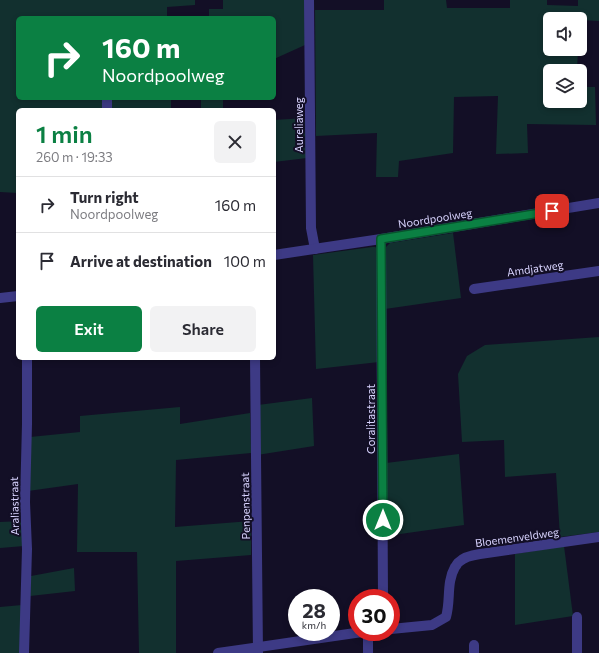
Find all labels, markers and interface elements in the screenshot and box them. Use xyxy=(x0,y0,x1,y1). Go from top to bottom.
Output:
map controls xyxy=(543,12,587,108)
button: sound xyxy=(543,12,587,56)
text: 160 m xyxy=(102,30,180,64)
icon: right xyxy=(36,32,88,84)
text: Noordpoolweg xyxy=(102,64,224,86)
button: layers xyxy=(543,64,587,108)
street label: Aureliaweg xyxy=(292,97,305,153)
text: 1 min xyxy=(36,119,93,148)
button: close xyxy=(214,121,256,163)
text: 260 m · 19:33 xyxy=(36,149,113,165)
text: Turn right xyxy=(70,188,139,206)
icon: right xyxy=(36,194,58,216)
pin xyxy=(535,194,569,228)
text: 160 m xyxy=(215,196,256,214)
icon: arrive xyxy=(541,200,563,222)
text: Noordpoolweg xyxy=(70,206,158,222)
street label: Noordpoolweg xyxy=(397,206,473,230)
icon: arrive xyxy=(36,250,58,272)
text: Arrive at destination xyxy=(70,252,212,270)
text: 100 m xyxy=(224,252,266,270)
street label: Amdjatweg xyxy=(506,258,564,278)
button: Exit xyxy=(36,306,142,352)
button: Share xyxy=(150,306,256,352)
street label: Coralitastraat xyxy=(364,384,377,454)
street label: Penpenstraat xyxy=(238,472,252,540)
street label: Araliastraat xyxy=(7,476,21,536)
position arrow xyxy=(362,499,404,541)
street label: Bloemenveldweg xyxy=(474,525,560,549)
speed limit sign: 30 xyxy=(348,589,400,641)
text: 28 xyxy=(302,598,326,622)
text: km/h xyxy=(302,619,326,631)

